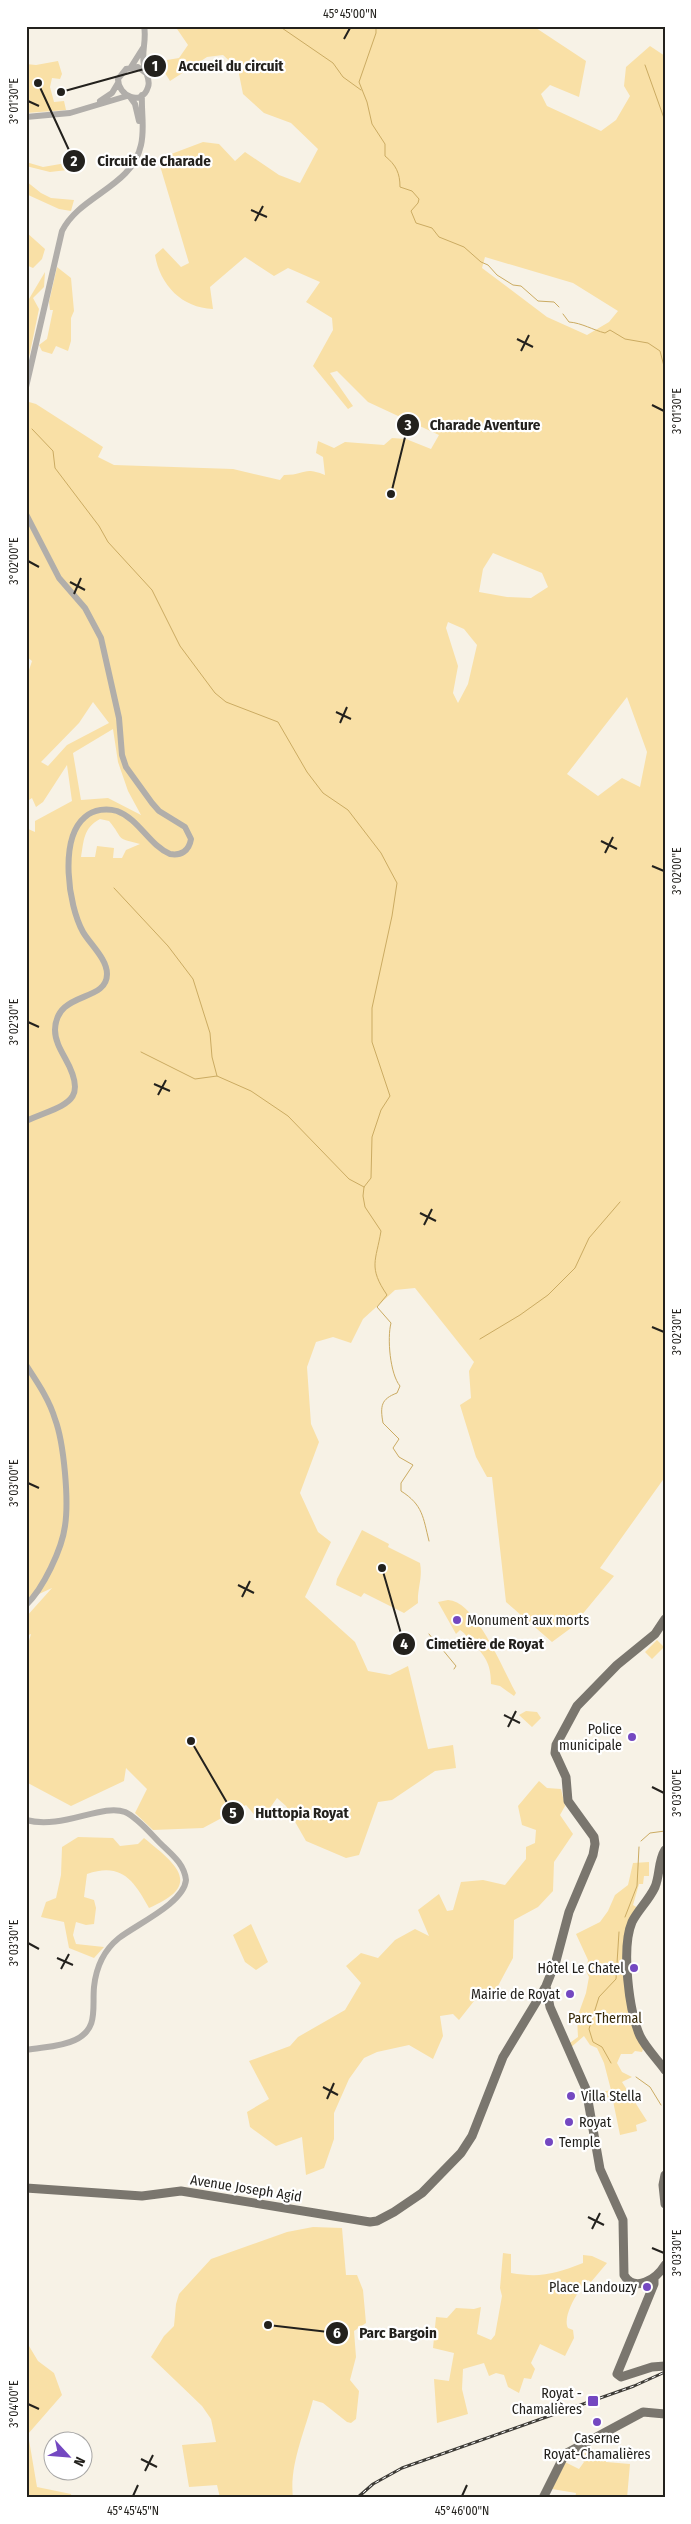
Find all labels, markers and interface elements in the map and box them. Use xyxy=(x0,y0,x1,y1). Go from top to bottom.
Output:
text: 45°45'00"N xyxy=(323,7,377,21)
callout: Accueil du circuit xyxy=(143,51,293,81)
text: 1 xyxy=(152,57,158,75)
text: Accueil du circuit xyxy=(177,57,284,75)
text: 3°01'30"E xyxy=(7,78,21,124)
callout: Circuit de Charade xyxy=(62,146,220,176)
text: 2 xyxy=(70,152,78,170)
text: Circuit de Charade xyxy=(97,152,211,170)
text: 3°01'30"E xyxy=(670,388,684,434)
callout: Charade Aventure xyxy=(395,410,551,440)
text: 3 xyxy=(403,416,412,434)
text: Charade Aventure xyxy=(430,416,541,434)
text: 3°02'00"E xyxy=(7,537,21,585)
text: 3°02'00"E xyxy=(670,847,684,895)
text: 3°02'30"E xyxy=(7,998,21,1045)
text: 3°02'30"E xyxy=(670,1308,684,1355)
text: 3°03'00"E xyxy=(7,1459,21,1507)
place label: Monument aux morts xyxy=(467,1612,589,1629)
marker: Monument aux morts xyxy=(451,1614,463,1626)
callout: Cimetière de Royat xyxy=(391,1629,554,1659)
text: 4 xyxy=(400,1635,408,1653)
text: Cimetière de Royat xyxy=(426,1635,545,1653)
place label: Police municipale xyxy=(559,1721,622,1754)
marker: Police municipale xyxy=(626,1731,638,1743)
text: 3°03'00"E xyxy=(670,1769,684,1817)
callout: Huttopia Royat xyxy=(220,1798,359,1828)
text: 5 xyxy=(229,1804,237,1822)
text: Huttopia Royat xyxy=(255,1804,349,1822)
text: 3°03'30"E xyxy=(7,1919,21,1966)
place label: Hôtel Le Chatel xyxy=(538,1960,624,1977)
marker: Hôtel Le Chatel xyxy=(628,1962,640,1974)
place label: Mairie de Royat xyxy=(471,1986,560,2003)
marker: Mairie de Royat xyxy=(564,1988,576,2000)
park label: Parc Thermal xyxy=(568,2010,642,2027)
place label: Villa Stella xyxy=(581,2088,642,2105)
marker: Villa Stella xyxy=(565,2090,577,2102)
place label: Royat xyxy=(579,2114,612,2131)
marker: Royat xyxy=(563,2116,575,2128)
place label: Temple xyxy=(559,2134,600,2151)
marker: Temple xyxy=(543,2136,555,2148)
street label: Avenue Joseph Agid xyxy=(189,2171,303,2206)
text: 3°03'30"E xyxy=(670,2229,684,2276)
place label: Place Landouzy xyxy=(549,2279,638,2296)
marker: Place Landouzy xyxy=(641,2281,653,2293)
callout: Parc Bargoin xyxy=(324,2318,447,2348)
text: 6 xyxy=(333,2324,341,2342)
text: Parc Bargoin xyxy=(359,2324,437,2342)
text: 3°04'00"E xyxy=(7,2380,21,2428)
place label: Royat - Chamalières xyxy=(512,2385,582,2418)
marker: Royat - Chamalières xyxy=(586,2394,600,2408)
marker: Caserne Royat-Chamalières xyxy=(591,2416,603,2428)
place label: Caserne Royat-Chamalières xyxy=(543,2430,651,2463)
north arrow xyxy=(42,2432,92,2482)
text: N xyxy=(70,2454,89,2469)
text: 45°45'45"N xyxy=(107,2504,159,2518)
text: 45°46'00"N xyxy=(435,2504,489,2518)

